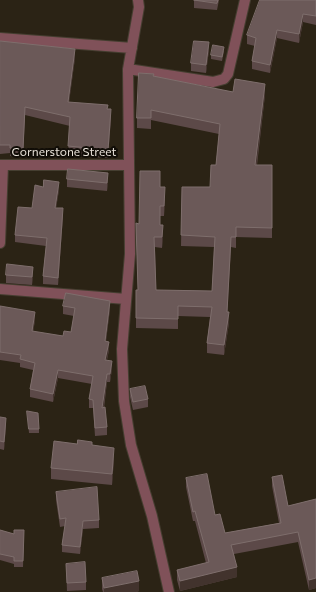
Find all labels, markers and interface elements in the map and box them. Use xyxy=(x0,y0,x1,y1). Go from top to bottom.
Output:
street label: Cornerstone Street xyxy=(12,145,116,159)

